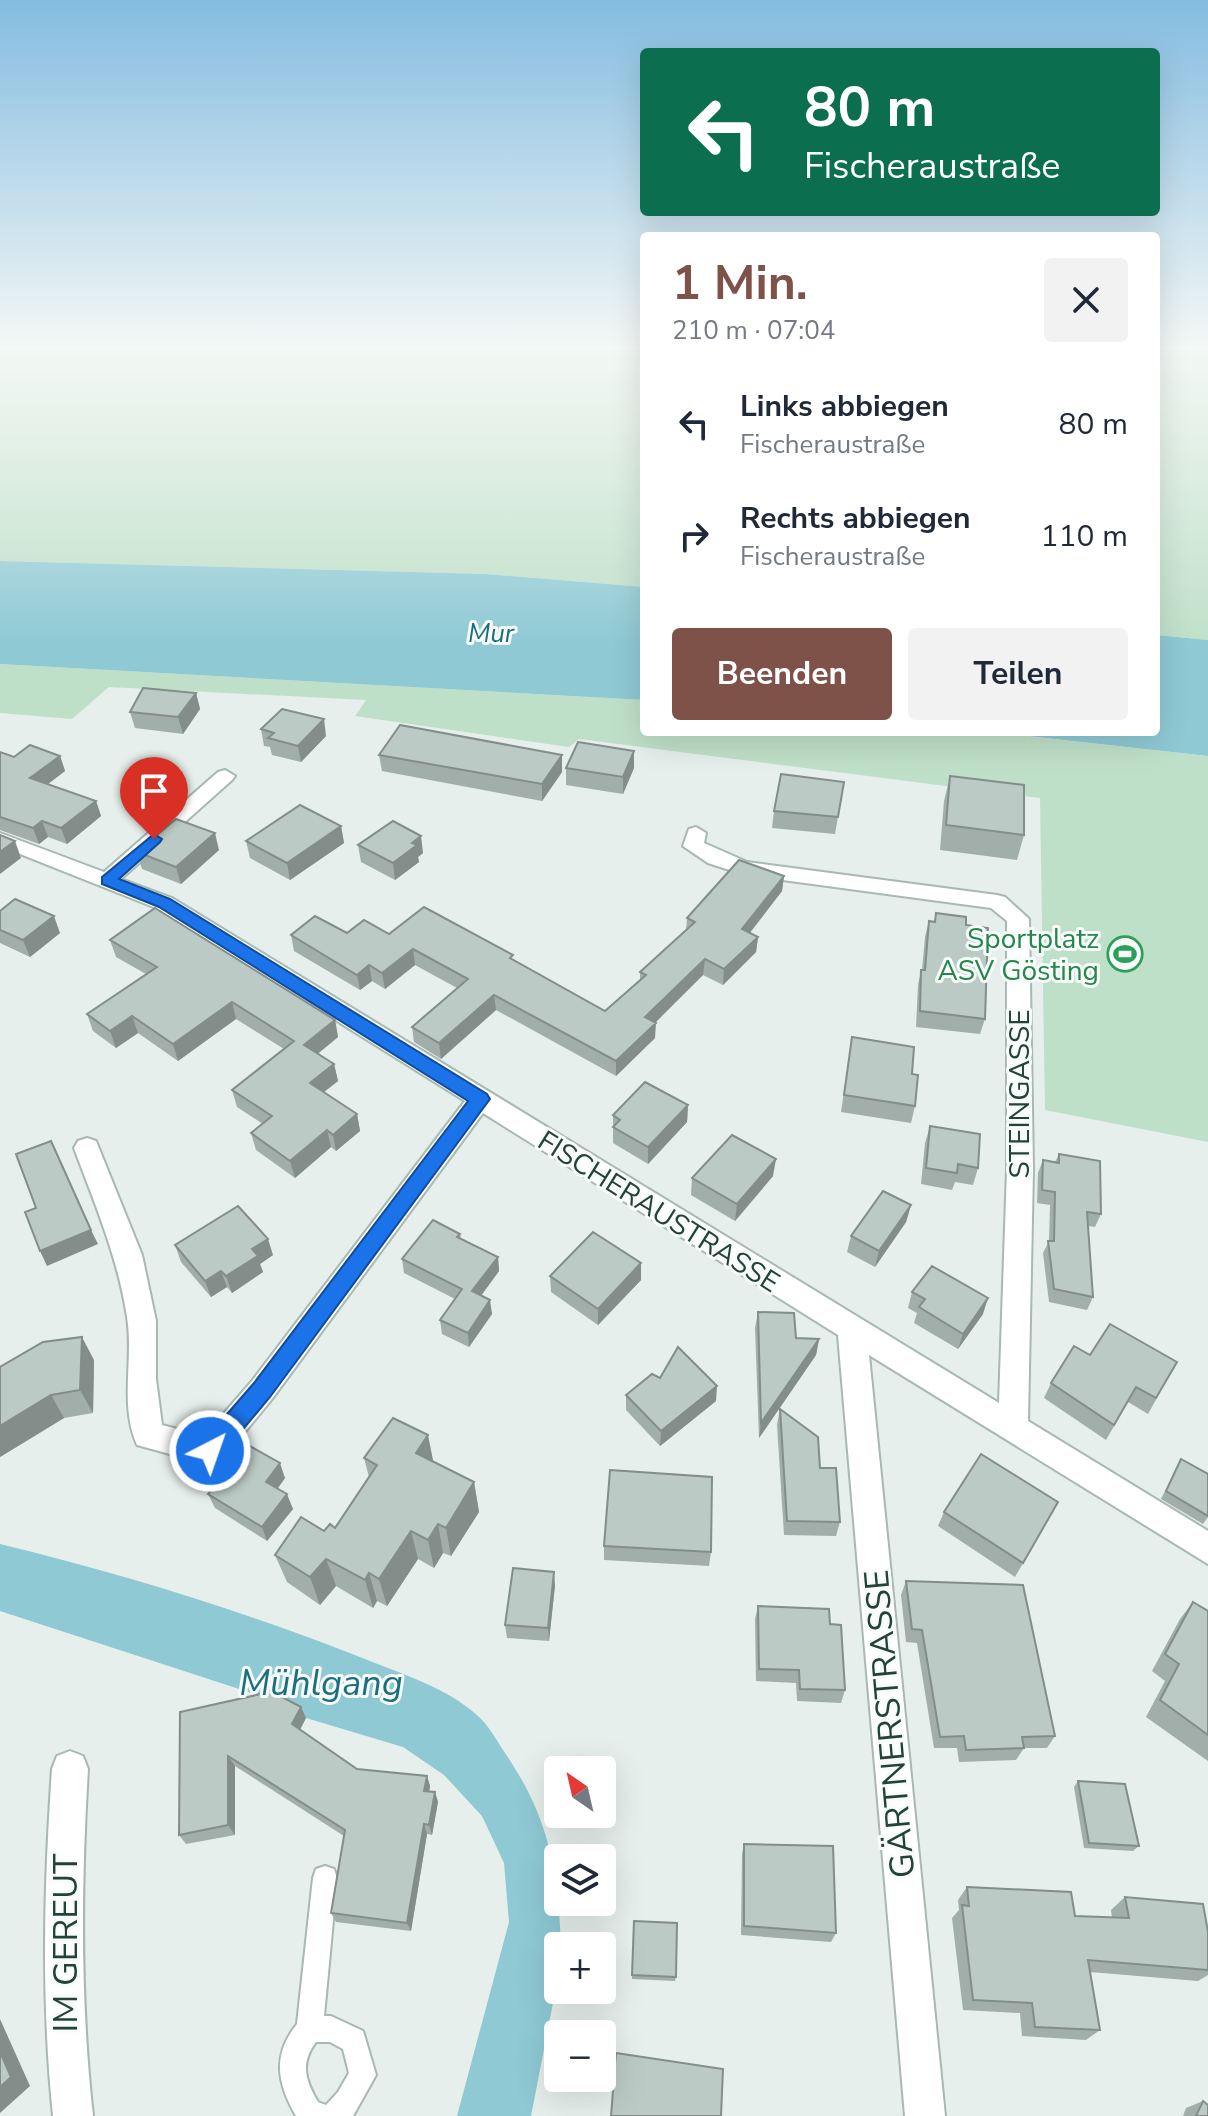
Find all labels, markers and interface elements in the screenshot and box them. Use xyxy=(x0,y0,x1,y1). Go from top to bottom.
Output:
text: 80 m xyxy=(804,69,935,146)
icon: left xyxy=(672,80,776,184)
text: Fischeraustraße xyxy=(804,142,1060,191)
text: 1 Min. xyxy=(672,250,808,316)
button: close xyxy=(1044,258,1128,342)
text: 210 m · 07:04 xyxy=(672,313,835,348)
text: Links abbiegen xyxy=(740,386,949,427)
icon: left xyxy=(672,402,716,446)
text: 80 m xyxy=(1059,404,1128,445)
text: Fischeraustraße xyxy=(740,427,925,462)
text: Rechts abbiegen xyxy=(740,498,971,539)
icon: right xyxy=(672,514,716,558)
text: 110 m xyxy=(1041,516,1128,557)
text: Fischeraustraße xyxy=(740,539,925,574)
water label: Mur xyxy=(468,616,515,651)
button: Beenden xyxy=(672,628,892,720)
button: Teilen xyxy=(908,628,1128,720)
pin xyxy=(120,757,188,839)
icon: arrive xyxy=(132,769,176,813)
place label: Sportplatz ASV Gösting xyxy=(938,920,1099,990)
sports icon: Sportplatz ASV Gösting xyxy=(1106,935,1144,973)
street label: STEINGASSE xyxy=(1001,1009,1039,1179)
street label: FISCHERAUSTRASSE xyxy=(530,1122,787,1302)
position arrow xyxy=(168,1409,252,1493)
street label: GÄRTNERSTRASSE xyxy=(854,1568,926,1880)
water label: Mühlgang xyxy=(239,1659,403,1708)
north arrow xyxy=(544,1756,616,1828)
map controls xyxy=(544,1756,616,2092)
button: layers xyxy=(544,1844,616,1916)
street label: IM GEREUT xyxy=(43,1853,89,2032)
button: + xyxy=(544,1932,616,2004)
button: − xyxy=(544,2020,616,2092)

